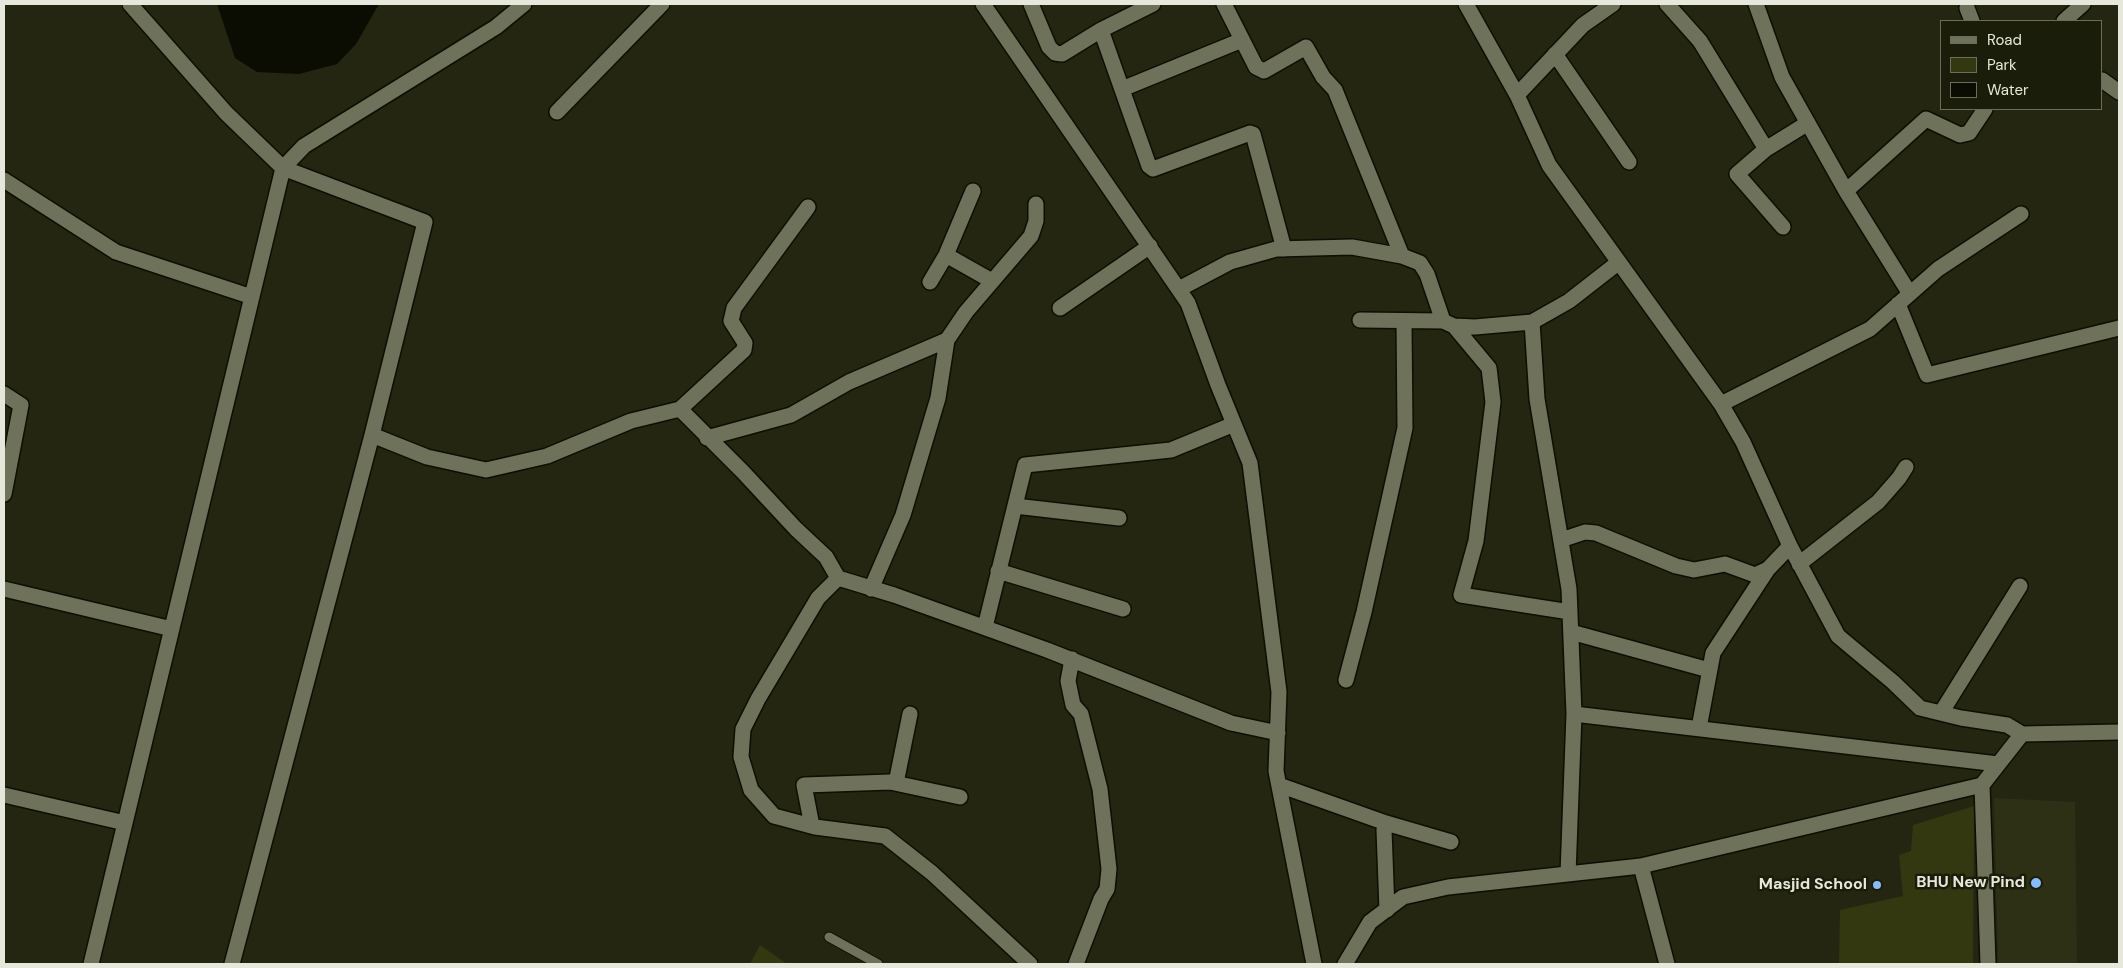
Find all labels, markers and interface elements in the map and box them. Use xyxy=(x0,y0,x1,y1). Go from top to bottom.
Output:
legend xyxy=(1940,20,2103,110)
text: Road xyxy=(1987,30,2022,50)
text: Park xyxy=(1987,55,2017,75)
text: Water xyxy=(1987,80,2028,100)
place label: BHU New Pind xyxy=(1916,873,2025,893)
place label: Masjid School xyxy=(1759,875,1867,895)
marker: BHU New Pind xyxy=(2029,876,2043,890)
marker: Masjid School xyxy=(1871,879,1883,891)

